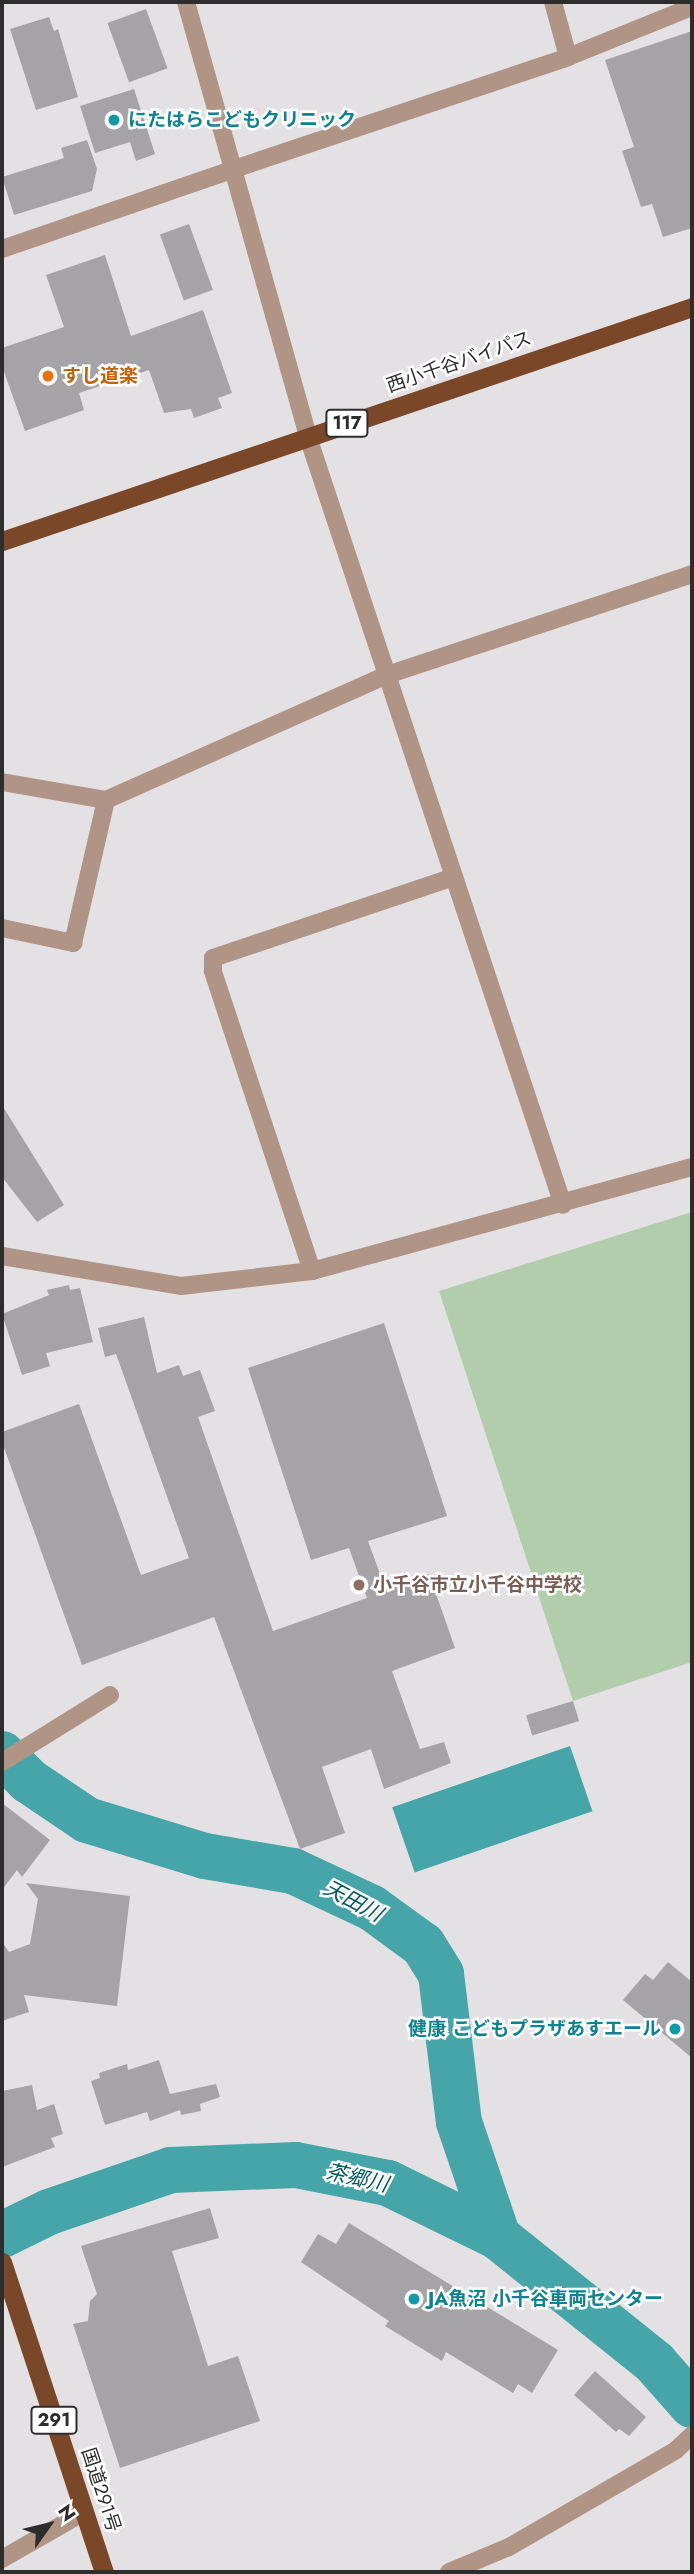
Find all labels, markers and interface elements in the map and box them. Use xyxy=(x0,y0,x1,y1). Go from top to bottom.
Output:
place label: にたはらこどもクリニック xyxy=(128,109,356,131)
marker: にたはらこどもクリニック xyxy=(106,112,122,128)
street label: 西小千谷バイパス xyxy=(383,326,535,398)
place label: すし道楽 xyxy=(62,365,138,387)
marker: すし道楽 xyxy=(40,368,56,384)
road number: 117 xyxy=(324,408,370,438)
place label: 小千谷市立小千谷中学校 xyxy=(373,1574,582,1596)
marker: 小千谷市立小千谷中学校 xyxy=(351,1577,367,1593)
water label: 天田川 xyxy=(319,1875,387,1927)
place label: 健康 こどもプラザあすエール xyxy=(408,2018,661,2040)
marker: 健康 こどもプラザあすエール xyxy=(667,2021,683,2037)
water label: 茶郷川 xyxy=(323,2159,391,2197)
place label: JA魚沼 小千谷車両センター xyxy=(428,2288,663,2310)
marker: JA魚沼 小千谷車両センター xyxy=(406,2291,422,2307)
road number: 291 xyxy=(30,2406,78,2434)
street label: 国道291号 xyxy=(77,2445,125,2535)
north arrow xyxy=(14,2490,84,2560)
text: N xyxy=(51,2499,82,2527)

